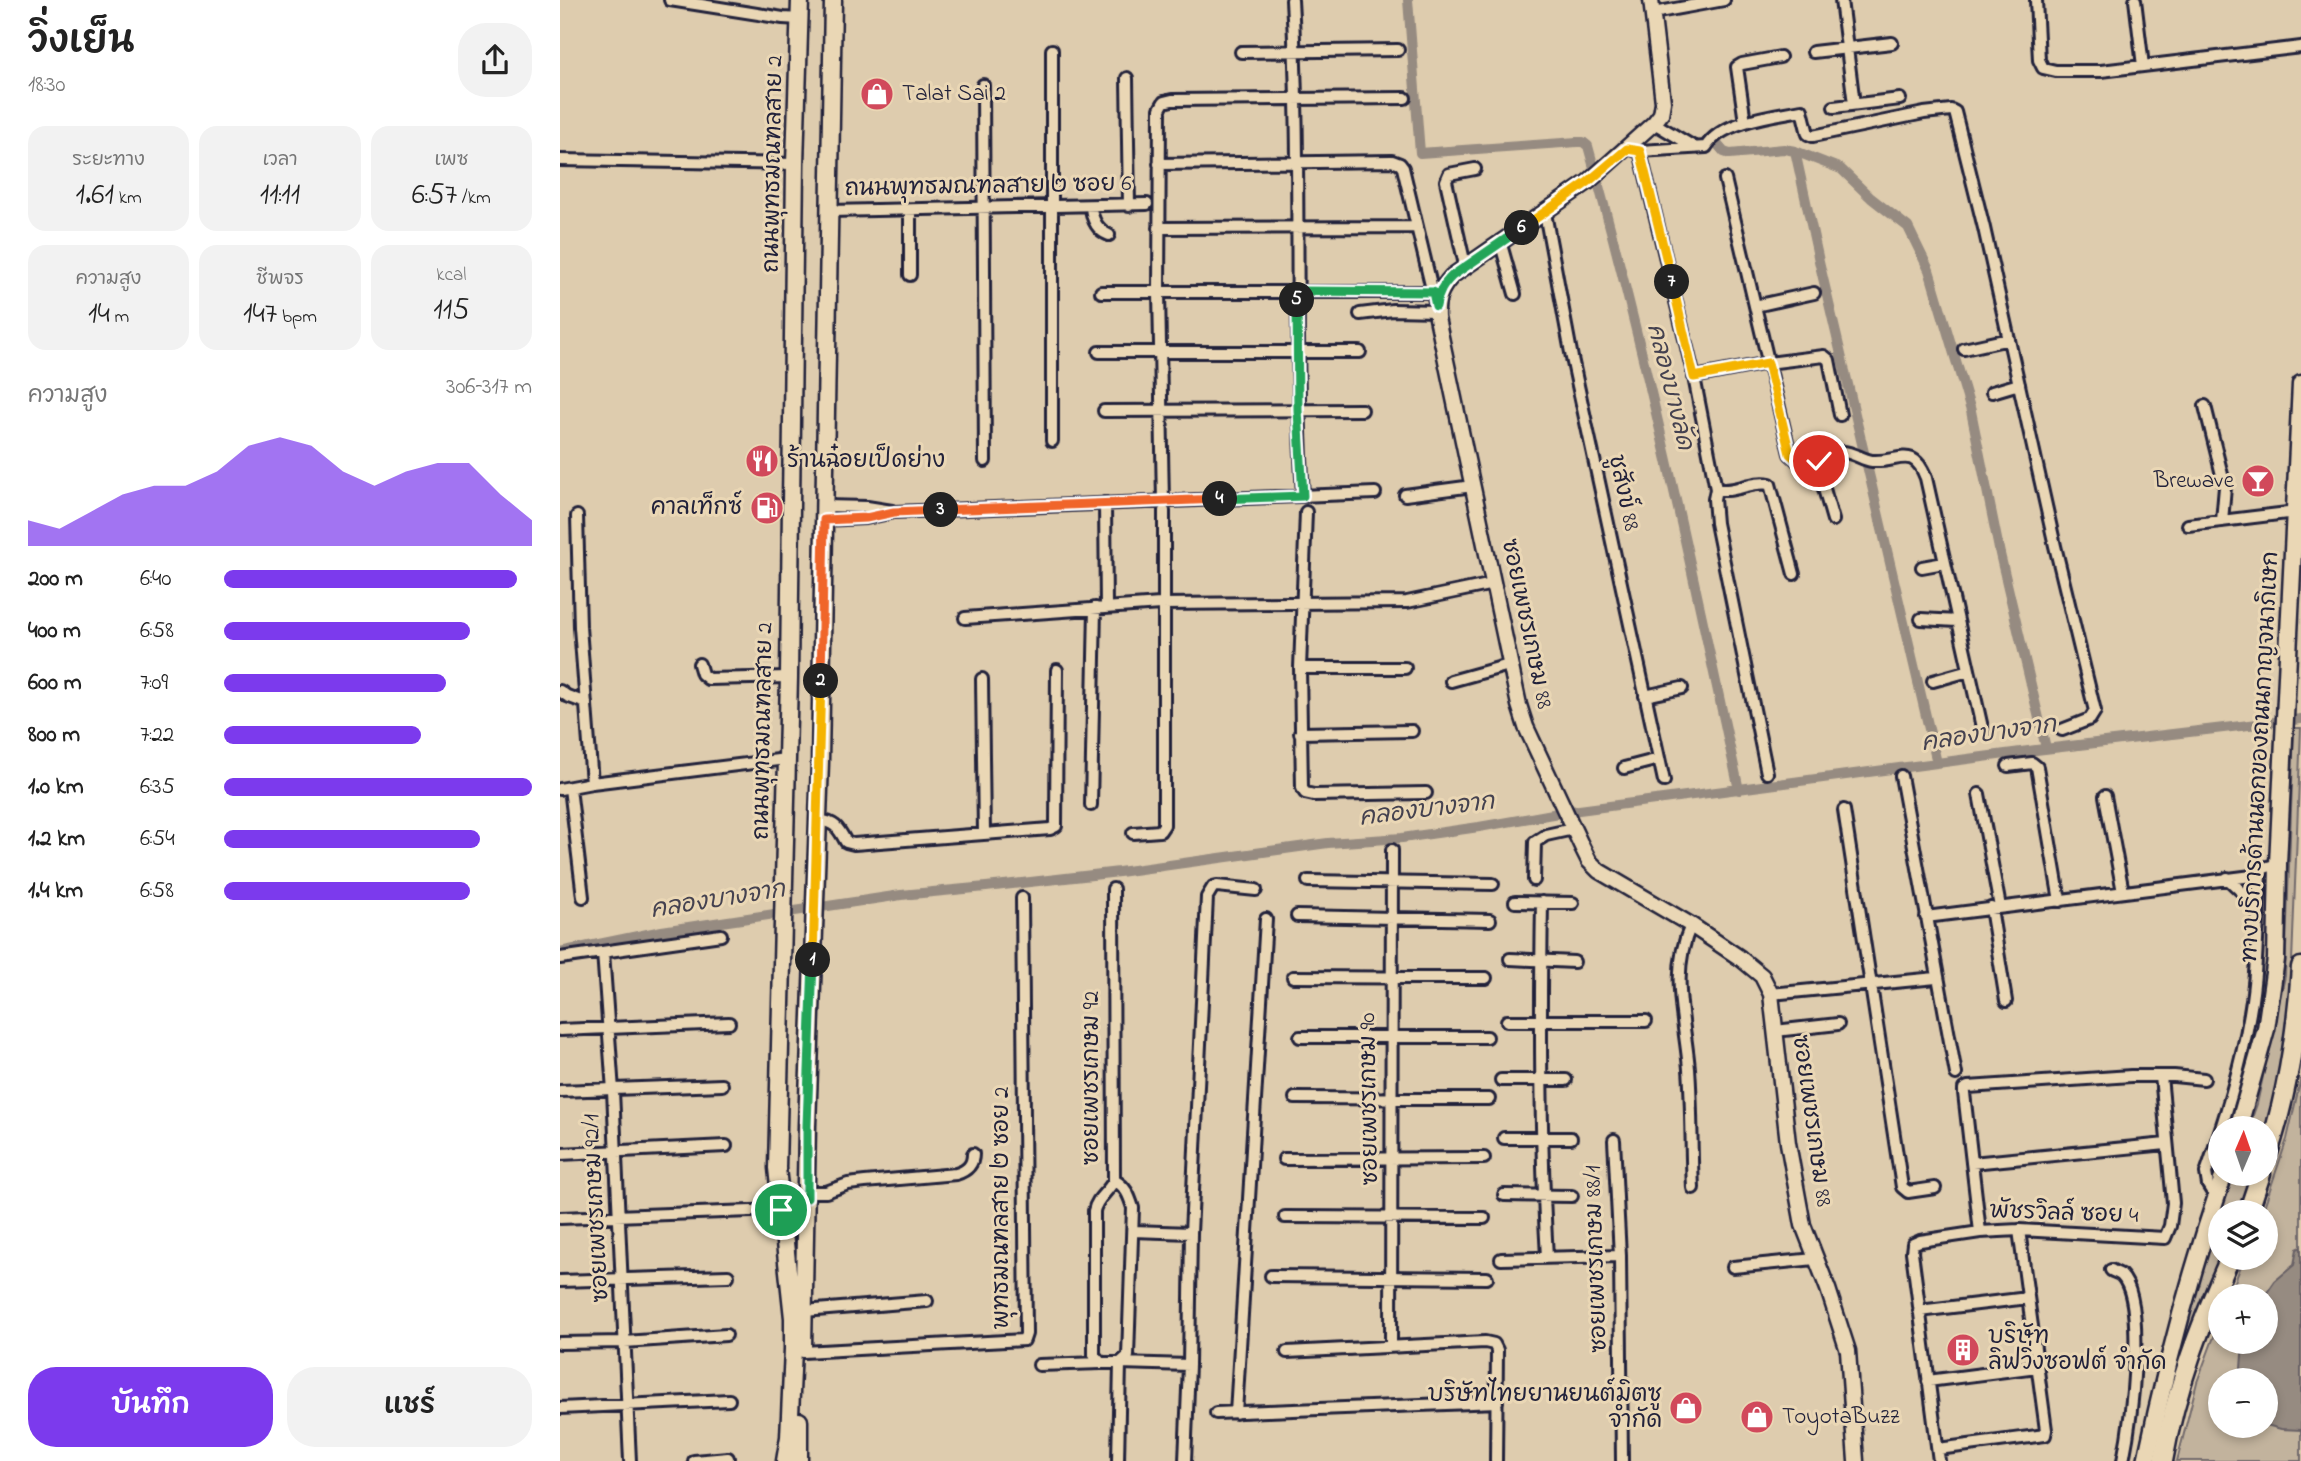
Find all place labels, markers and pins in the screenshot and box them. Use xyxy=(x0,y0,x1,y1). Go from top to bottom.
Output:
shop icon: Talat Sai 2 xyxy=(858,75,896,113)
place label: Talat Sai 2 xyxy=(902,78,1006,111)
pin: 6 xyxy=(1504,210,1539,246)
pin: 7 xyxy=(1654,264,1690,300)
pin: 5 xyxy=(1280,282,1314,318)
pin xyxy=(1789,431,1849,491)
restaurant icon: ร้านฉ๋อยเป็ดย่าง xyxy=(743,442,781,480)
place label: ร้านฉ๋อยเป็ดย่าง xyxy=(787,443,945,478)
bar icon: Brewave xyxy=(2239,462,2277,500)
place label: Brewave xyxy=(2153,465,2235,498)
pin: 4 xyxy=(1202,482,1238,516)
fuel station icon: คาลเท็กซ์ xyxy=(748,489,786,527)
place label: คาลเท็กซ์ xyxy=(651,490,742,525)
pin: 3 xyxy=(924,492,958,528)
pin: 2 xyxy=(804,664,838,698)
pin: 1 xyxy=(796,942,830,978)
pin xyxy=(751,1180,811,1240)
place label: บริษัท ลิฟวิ่งซอฟต์ จำกัด xyxy=(1988,1321,2167,1380)
building icon: บริษัท ลิฟวิ่งซอฟต์ จำกัด xyxy=(1944,1331,1982,1369)
place label: บริษัทไทยยานยนต์มิตซู จำกัด xyxy=(1428,1377,1662,1438)
shop icon: บริษัทไทยยานยนต์มิตซู จำกัด xyxy=(1667,1389,1705,1427)
shop icon: ToyotaBuzz xyxy=(1738,1398,1776,1436)
place label: ToyotaBuzz xyxy=(1782,1401,1900,1436)

